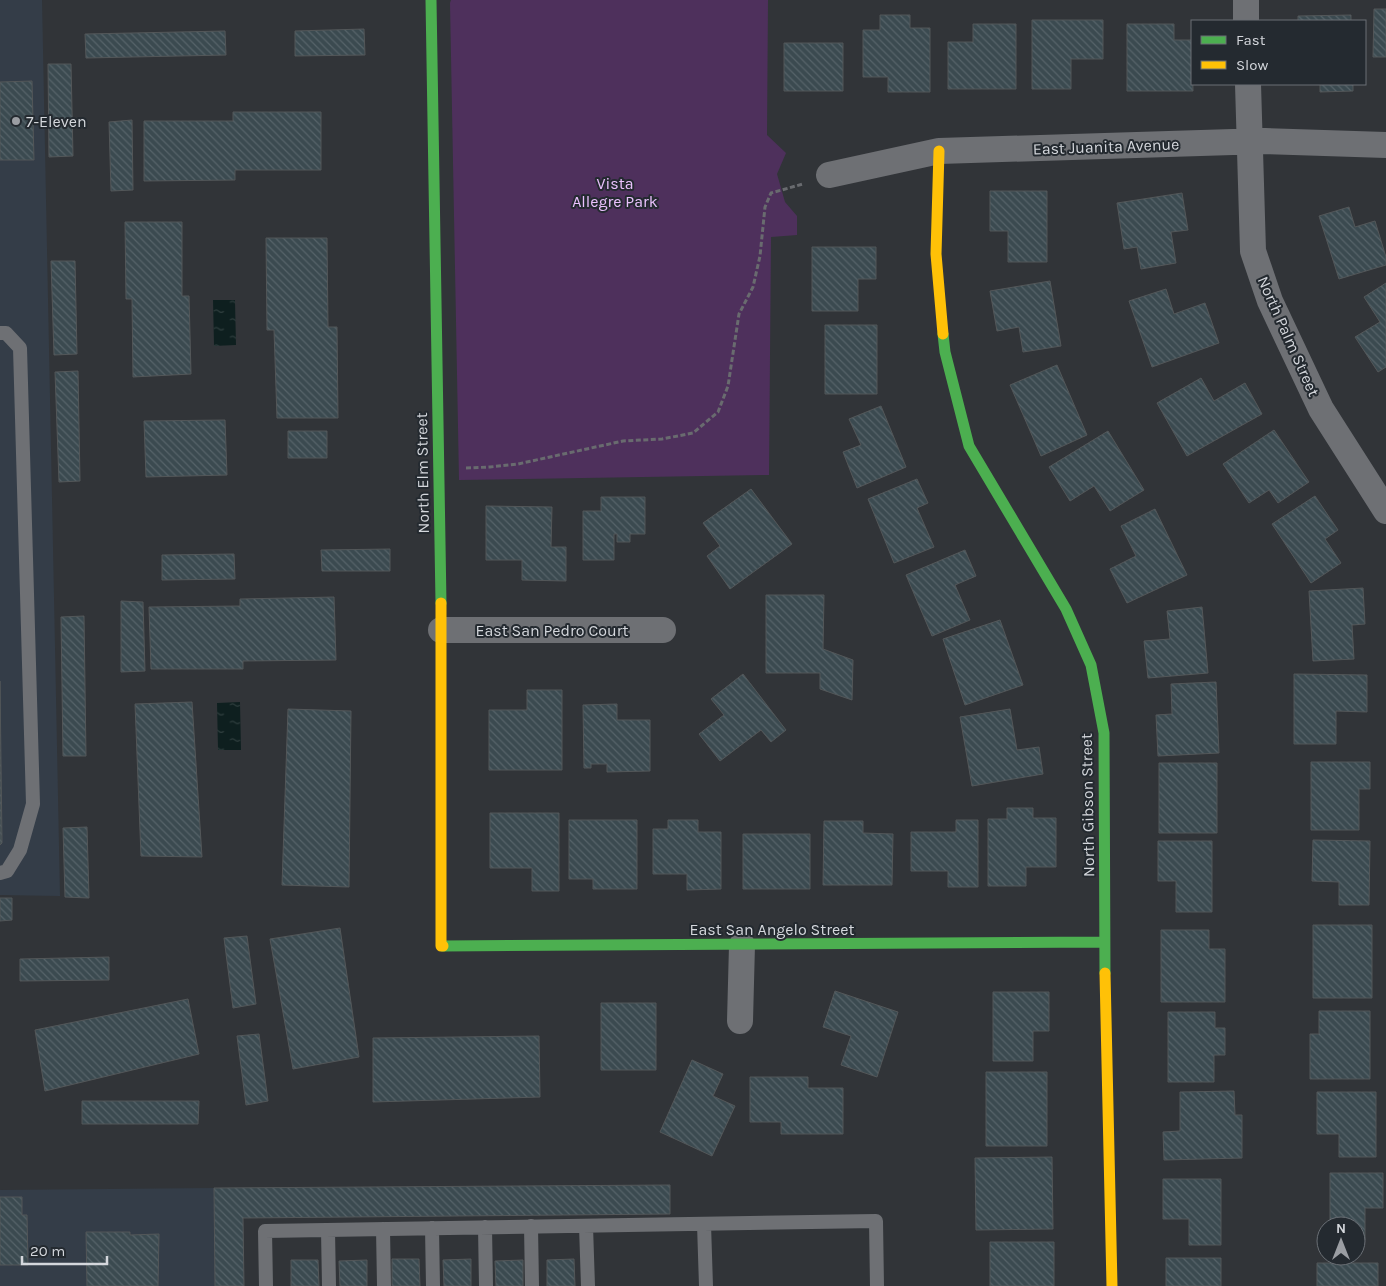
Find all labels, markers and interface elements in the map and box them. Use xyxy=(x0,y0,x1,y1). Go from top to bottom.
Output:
legend xyxy=(1191,20,1366,85)
text: Fast xyxy=(1236,31,1266,49)
text: Slow xyxy=(1236,56,1268,74)
place label: 7-Eleven xyxy=(26,112,87,131)
marker: 7-Eleven xyxy=(10,115,22,127)
street label: East Juanita Avenue xyxy=(1032,134,1180,159)
park label: Vista Allegre Park xyxy=(572,174,658,211)
street label: North Palm Street xyxy=(1253,273,1324,399)
street label: North Elm Street xyxy=(412,412,433,534)
street label: East San Pedro Court xyxy=(476,621,628,640)
street label: North Gibson Street xyxy=(1077,733,1098,877)
street label: East San Angelo Street xyxy=(690,920,855,939)
north arrow xyxy=(1316,1216,1366,1266)
text: N xyxy=(1336,1220,1346,1237)
scale bar xyxy=(22,1234,108,1266)
text: 20 m xyxy=(30,1242,65,1260)

